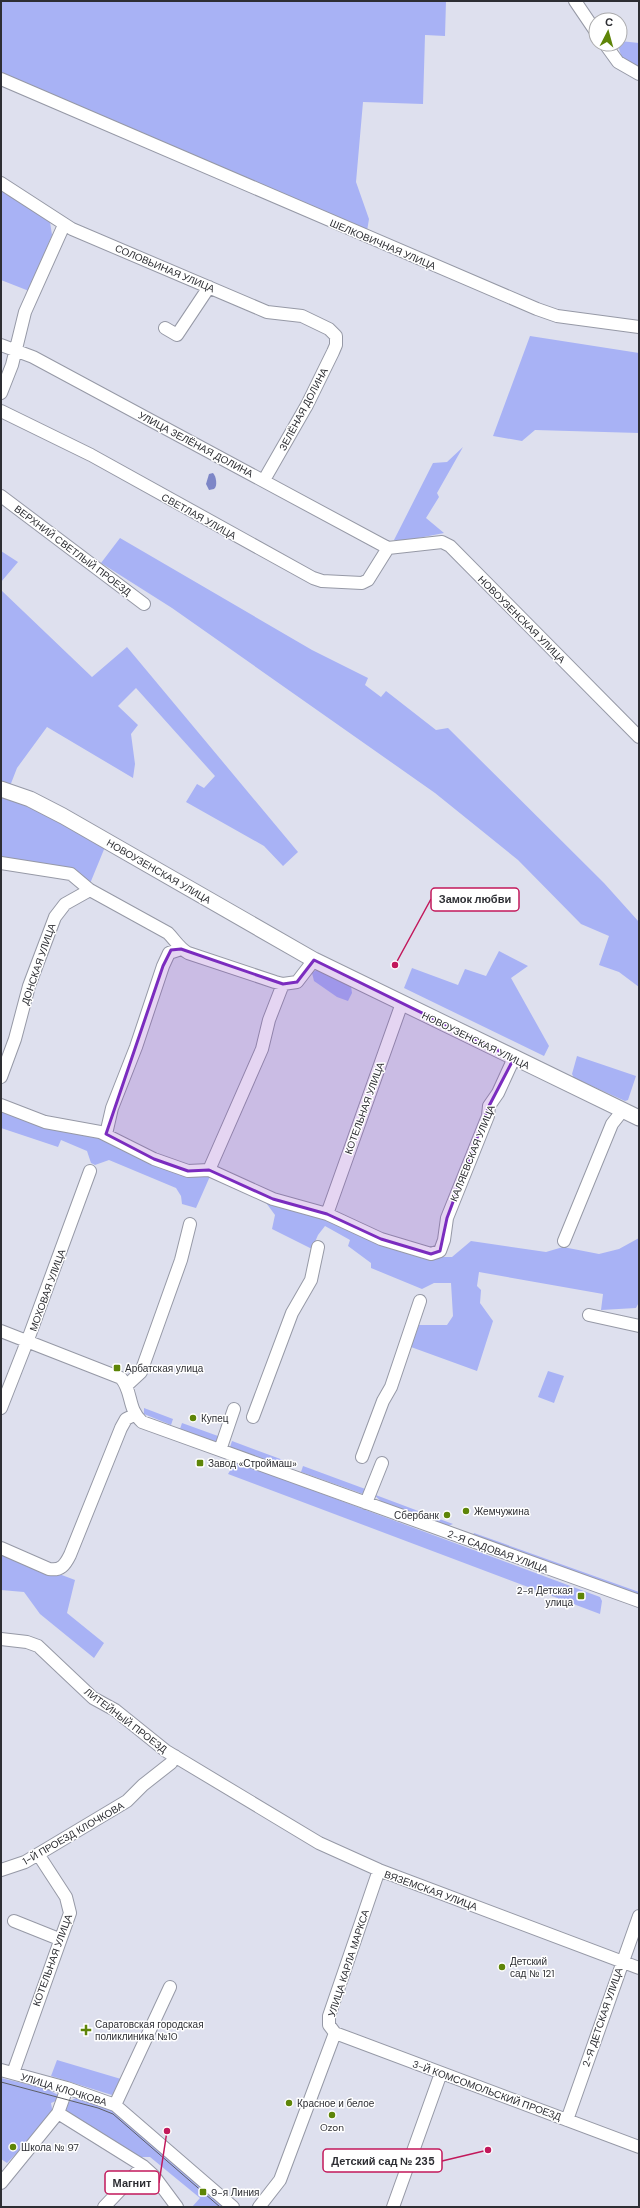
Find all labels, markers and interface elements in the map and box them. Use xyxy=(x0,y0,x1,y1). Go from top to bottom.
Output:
north arrow xyxy=(588,12,628,52)
text: С xyxy=(604,15,614,29)
street label: ШЕЛКОВИЧНАЯ УЛИЦА xyxy=(328,216,438,273)
street label: СОЛОВЬИНАЯ УЛИЦА xyxy=(113,242,217,295)
street label: ЗЕЛЁНАЯ ДОЛИНА xyxy=(276,365,331,453)
street label: УЛИЦА ЗЕЛЁНАЯ ДОЛИНА xyxy=(136,409,256,480)
street label: СВЕТЛАЯ УЛИЦА xyxy=(159,491,239,542)
street label: ВЕРХНИЙ СВЕТЛЫЙ ПРОЕЗД xyxy=(12,502,134,599)
street label: НОВОУЗЕНСКАЯ УЛИЦА xyxy=(475,573,568,666)
street label: НОВОУЗЕНСКАЯ УЛИЦА xyxy=(104,836,214,907)
callout: Замок любви xyxy=(431,888,519,911)
text: Замок любви xyxy=(439,892,511,906)
street label: ДОНСКАЯ УЛИЦА xyxy=(18,921,59,1007)
street label: НОВОУЗЕНСКАЯ УЛИЦА xyxy=(420,1009,532,1072)
street label: КОТЕЛЬНАЯ УЛИЦА xyxy=(342,1060,387,1156)
street label: КАЛЯЕВСКАЯ УЛИЦА xyxy=(447,1103,498,1203)
street label: МОХОВАЯ УЛИЦА xyxy=(27,1247,68,1333)
place label: Арбатская улица xyxy=(125,1362,204,1375)
marker: Арбатская улица xyxy=(112,1363,122,1373)
place label: Купец xyxy=(201,1412,229,1425)
marker: Купец xyxy=(188,1413,198,1423)
place label: Завод «Строймаш» xyxy=(208,1457,297,1470)
marker: Завод «Строймаш» xyxy=(195,1458,205,1468)
place label: Жемчужина xyxy=(474,1505,530,1518)
marker: Жемчужина xyxy=(461,1506,471,1516)
place label: Сбербанк xyxy=(394,1509,440,1522)
marker: Сбербанк xyxy=(442,1510,452,1520)
street label: 2-Я САДОВАЯ УЛИЦА xyxy=(446,1527,550,1576)
place label: 2-я Детская улица xyxy=(517,1584,573,1609)
marker: 2-я Детская улица xyxy=(576,1591,586,1601)
street label: ЛИТЕЙНЫЙ ПРОЕЗД xyxy=(82,1685,170,1756)
street label: 1-Й ПРОЕЗД КЛОЧКОВА xyxy=(20,1799,127,1868)
street label: ВЯЗЕМСКАЯ УЛИЦА xyxy=(383,1868,479,1913)
street label: УЛИЦА КАРЛА МАРКСА xyxy=(325,1908,372,2018)
street label: КОТЕЛЬНАЯ УЛИЦА xyxy=(30,1912,75,2008)
place label: Детский сад № 121 xyxy=(510,1955,554,1980)
marker: Детский сад № 121 xyxy=(497,1962,507,1972)
street label: 2-Я ДЕТСКАЯ УЛИЦА xyxy=(579,1966,626,2068)
place label: Саратовская городская поликлиника №10 xyxy=(95,2018,204,2043)
marker: Саратовская городская поликлиника №10 xyxy=(80,2024,92,2036)
street label: 3-Й КОМСОМОЛЬСКИЙ ПРОЕЗД xyxy=(411,2057,563,2124)
street label: УЛИЦА КЛОЧКОВА xyxy=(19,2070,109,2109)
place label: Красное и белое xyxy=(297,2097,375,2110)
marker: Красное и белое xyxy=(284,2098,294,2108)
marker: Ozon xyxy=(327,2110,337,2120)
place label: Ozon xyxy=(320,2121,344,2134)
place label: Школа № 97 xyxy=(21,2141,79,2154)
marker: Школа № 97 xyxy=(8,2142,18,2152)
callout: Детский сад № 235 xyxy=(323,2149,442,2172)
text: Детский сад № 235 xyxy=(331,2154,435,2168)
callout: Магнит xyxy=(105,2171,159,2194)
text: Магнит xyxy=(113,2176,152,2190)
place label: 9-я Линия xyxy=(211,2186,259,2199)
marker: 9-я Линия xyxy=(198,2187,208,2197)

